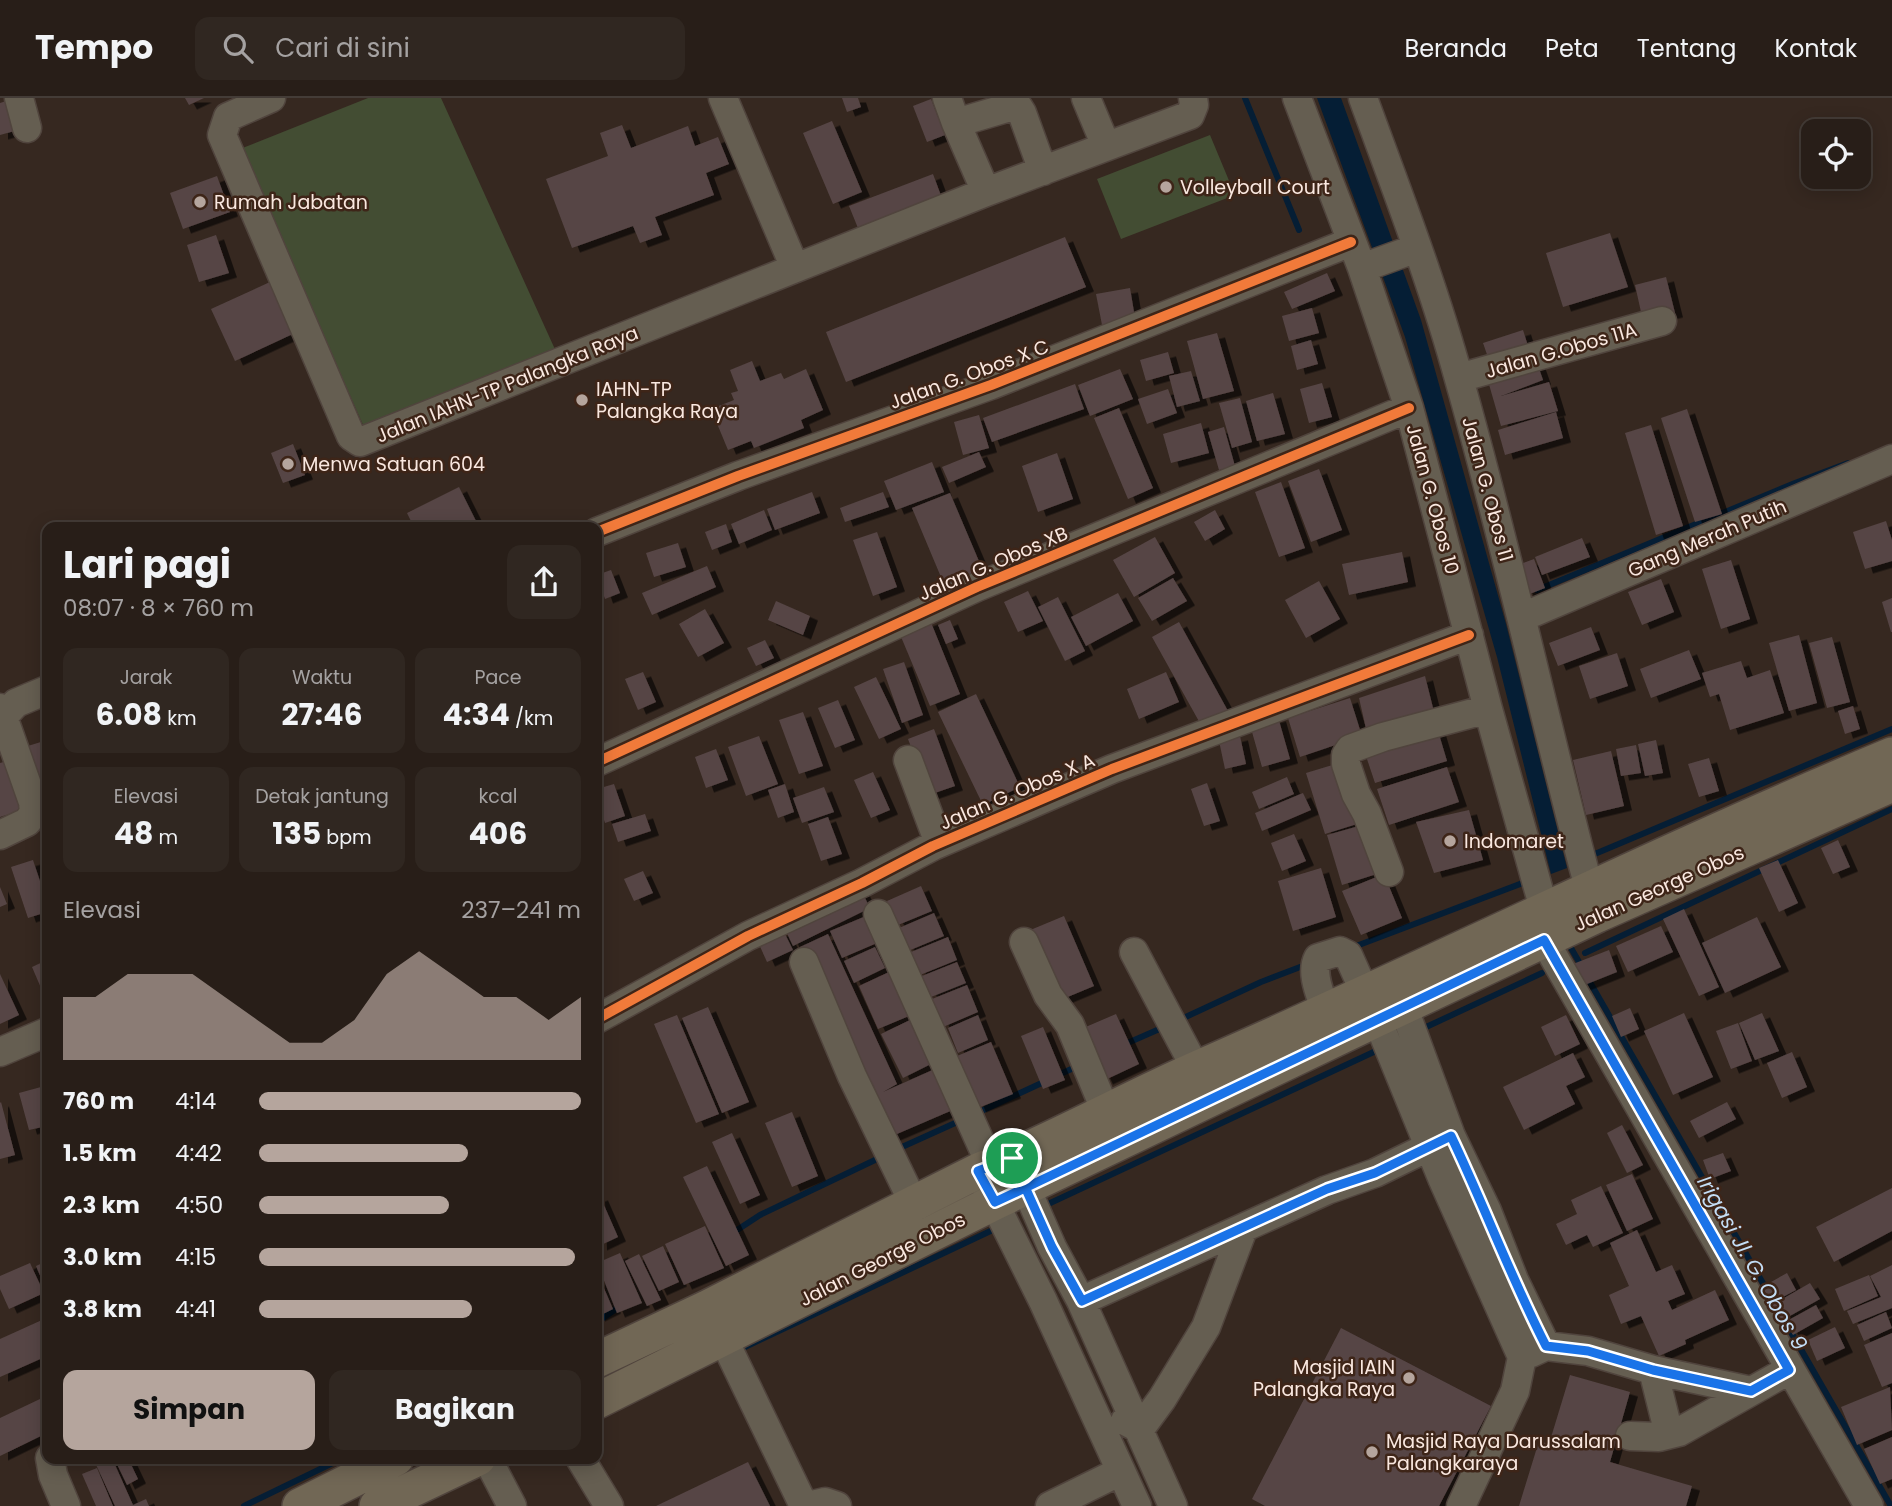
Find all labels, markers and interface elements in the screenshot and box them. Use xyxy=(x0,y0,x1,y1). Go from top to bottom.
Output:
search box xyxy=(195,17,685,80)
text: Tempo xyxy=(35,24,153,71)
icon: search xyxy=(219,29,257,67)
text: Cari di sini xyxy=(275,30,410,66)
text: Beranda xyxy=(1404,32,1507,65)
text: Peta xyxy=(1545,32,1599,65)
text: Tentang xyxy=(1637,32,1737,65)
text: Kontak xyxy=(1775,32,1857,65)
map controls xyxy=(1801,119,1871,189)
button: locate xyxy=(1801,119,1871,189)
place label: Volleyball Court xyxy=(1180,174,1330,201)
marker: Volleyball Court xyxy=(1158,179,1174,195)
place label: Rumah Jabatan xyxy=(214,189,368,216)
marker: Rumah Jabatan xyxy=(192,194,208,210)
street label: Jalan G.Obos 11A xyxy=(1482,316,1640,385)
street label: Jalan IAHN-TP Palangka Raya xyxy=(372,319,642,450)
street label: Jalan G. Obos X C xyxy=(886,333,1053,416)
place label: IAHN-TP Palangka Raya xyxy=(596,376,738,425)
marker: IAHN-TP Palangka Raya xyxy=(574,392,590,408)
street label: Jalan G. Obos 11 xyxy=(1455,414,1520,564)
street label: Jalan G. Obos 10 xyxy=(1399,421,1466,577)
place label: Menwa Satuan 604 xyxy=(302,451,485,478)
marker: Menwa Satuan 604 xyxy=(280,456,296,472)
street label: Gang Merah Putih xyxy=(1624,493,1791,584)
street label: Jalan G. Obos XB xyxy=(914,520,1072,607)
text: Lari pagi xyxy=(63,538,231,591)
button: share xyxy=(507,545,581,619)
text: 08:07 · 8 × 760 m xyxy=(63,592,254,624)
text: Jarak xyxy=(120,664,172,691)
text: Waktu xyxy=(292,664,352,691)
text: Pace xyxy=(474,664,522,691)
text: 6.08 xyxy=(95,693,162,736)
text: 27:46 xyxy=(281,693,363,736)
text: 4:34 xyxy=(443,693,510,736)
text: km xyxy=(162,705,197,732)
text: /km xyxy=(510,705,553,732)
street label: Jalan G. Obos X A xyxy=(935,747,1099,836)
text: Elevasi xyxy=(114,783,178,810)
text: Detak jantung xyxy=(255,783,389,810)
text: kcal xyxy=(479,783,517,810)
text: 48 xyxy=(114,812,154,855)
text: 135 xyxy=(272,812,321,855)
text: 406 xyxy=(469,812,527,855)
text: m xyxy=(154,824,178,851)
text: bpm xyxy=(321,824,372,851)
place label: Indomaret xyxy=(1464,828,1564,855)
marker: Indomaret xyxy=(1442,833,1458,849)
street label: Jalan George Obos xyxy=(1570,839,1748,938)
text: Elevasi xyxy=(63,894,141,926)
text: 237–241 m xyxy=(461,894,581,926)
text: 760 m xyxy=(63,1085,134,1117)
text: 4:14 xyxy=(175,1085,216,1117)
pin xyxy=(982,1128,1042,1188)
text: 1.5 km xyxy=(63,1137,137,1169)
text: 4:42 xyxy=(175,1137,222,1169)
icon: arrive xyxy=(993,1139,1031,1177)
water label: Irigasi Jl. G. Obos 9 xyxy=(1690,1170,1814,1356)
text: 2.3 km xyxy=(63,1189,140,1221)
text: 4:50 xyxy=(175,1189,223,1221)
street label: Jalan George Obos xyxy=(795,1206,970,1313)
text: 3.0 km xyxy=(63,1241,142,1273)
text: 4:15 xyxy=(175,1241,216,1273)
text: 3.8 km xyxy=(63,1293,142,1325)
text: 4:41 xyxy=(175,1293,216,1325)
place label: Masjid IAIN Palangka Raya xyxy=(1253,1354,1395,1403)
button: Simpan xyxy=(63,1370,315,1450)
button: Bagikan xyxy=(329,1370,581,1450)
marker: Masjid IAIN Palangka Raya xyxy=(1401,1370,1417,1386)
place label: Masjid Raya Darussalam Palangkaraya xyxy=(1386,1428,1621,1477)
marker: Masjid Raya Darussalam Palangkaraya xyxy=(1364,1444,1380,1460)

